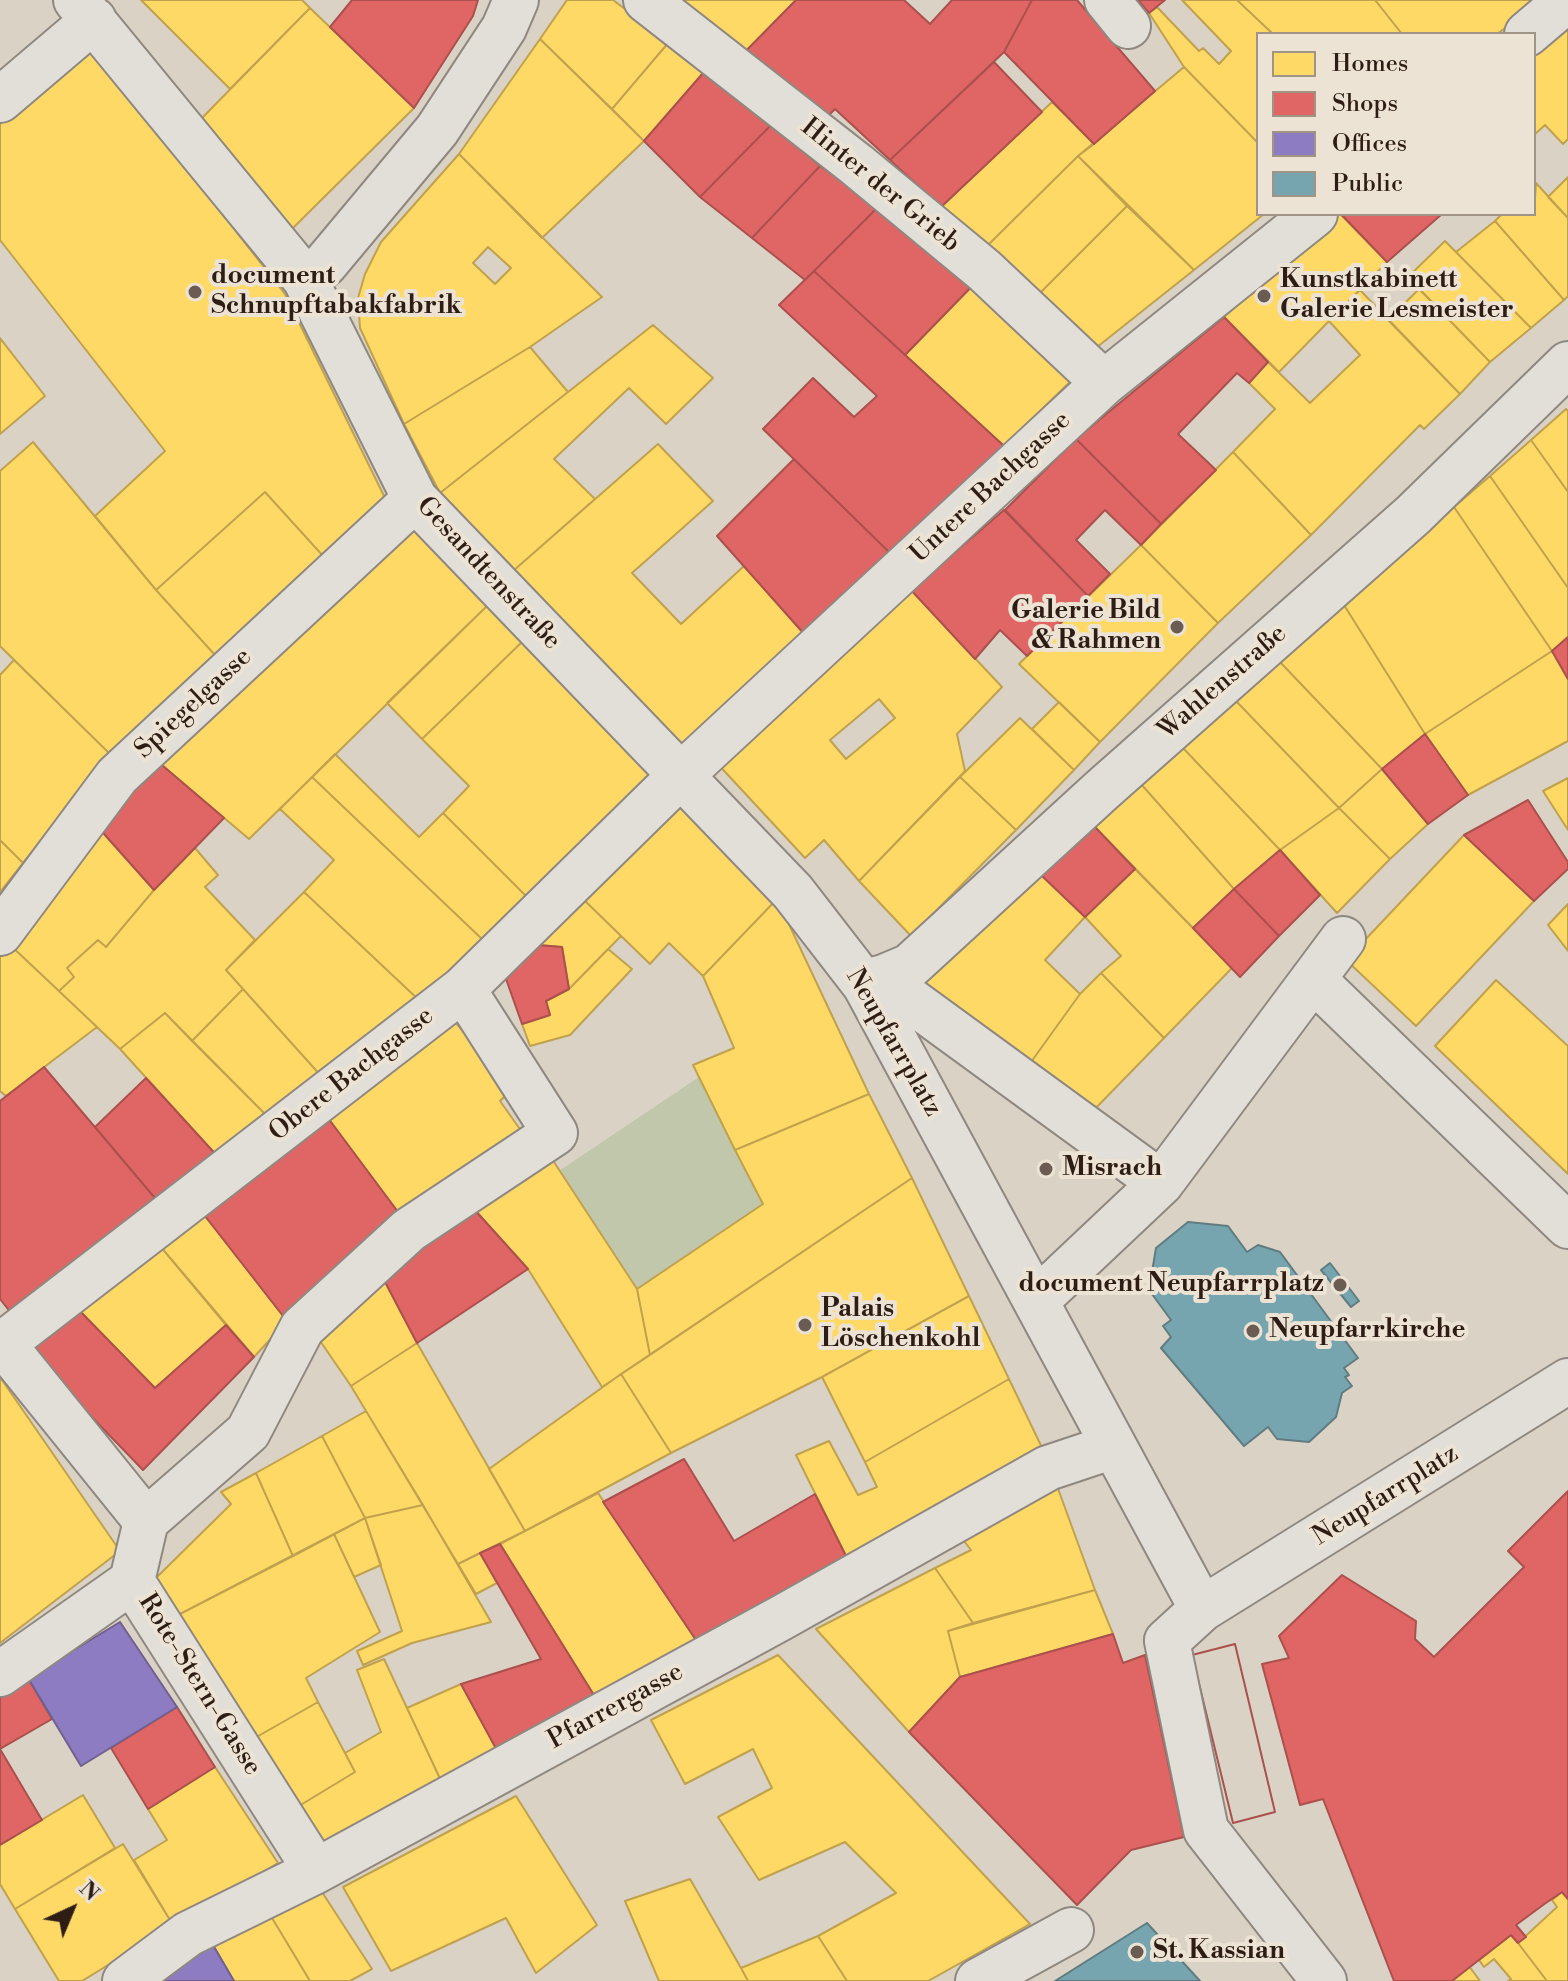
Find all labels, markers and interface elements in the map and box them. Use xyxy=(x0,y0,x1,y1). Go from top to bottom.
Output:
legend xyxy=(1256,32,1536,216)
text: Homes xyxy=(1332,49,1408,79)
text: Shops xyxy=(1332,89,1398,119)
street label: Hinter der Grieb xyxy=(794,112,966,260)
text: Offices xyxy=(1332,129,1407,159)
text: Public xyxy=(1332,169,1403,199)
place label: document Schnupftabakfabrik xyxy=(211,261,462,322)
place label: Kunstkabinett Galerie Lesmeister xyxy=(1280,265,1514,326)
marker: document Schnupftabakfabrik xyxy=(186,283,204,301)
marker: Kunstkabinett Galerie Lesmeister xyxy=(1255,287,1273,305)
street label: Untere Bachgasse xyxy=(904,406,1078,570)
street label: Gesandtenstraße xyxy=(409,491,567,657)
place label: Galerie Bild & Rahmen xyxy=(1011,596,1161,658)
marker: Galerie Bild & Rahmen xyxy=(1168,618,1186,636)
street label: Wahlenstraße xyxy=(1153,619,1293,747)
street label: Spiegelgasse xyxy=(129,642,259,766)
street label: Neupfarrplatz xyxy=(838,964,948,1122)
street label: Obere Bachgasse xyxy=(264,1001,440,1149)
place label: Misrach xyxy=(1062,1153,1162,1185)
marker: Misrach xyxy=(1037,1160,1055,1178)
place label: document Neupfarrplatz xyxy=(1019,1269,1324,1301)
marker: document Neupfarrplatz xyxy=(1331,1276,1349,1294)
place label: Palais Löschenkohl xyxy=(821,1294,980,1356)
place label: Neupfarrkirche xyxy=(1269,1315,1465,1347)
marker: Palais Löschenkohl xyxy=(796,1316,814,1334)
marker: Neupfarrkirche xyxy=(1244,1322,1262,1340)
street label: Neupfarrplatz xyxy=(1308,1439,1464,1553)
street label: Rote-Stern-Gasse xyxy=(131,1588,267,1782)
street label: Pfarrergasse xyxy=(543,1657,689,1757)
north arrow xyxy=(32,1869,112,1949)
text: N xyxy=(73,1876,105,1907)
place label: St. Kassian xyxy=(1153,1936,1285,1968)
marker: St. Kassian xyxy=(1128,1943,1146,1961)

